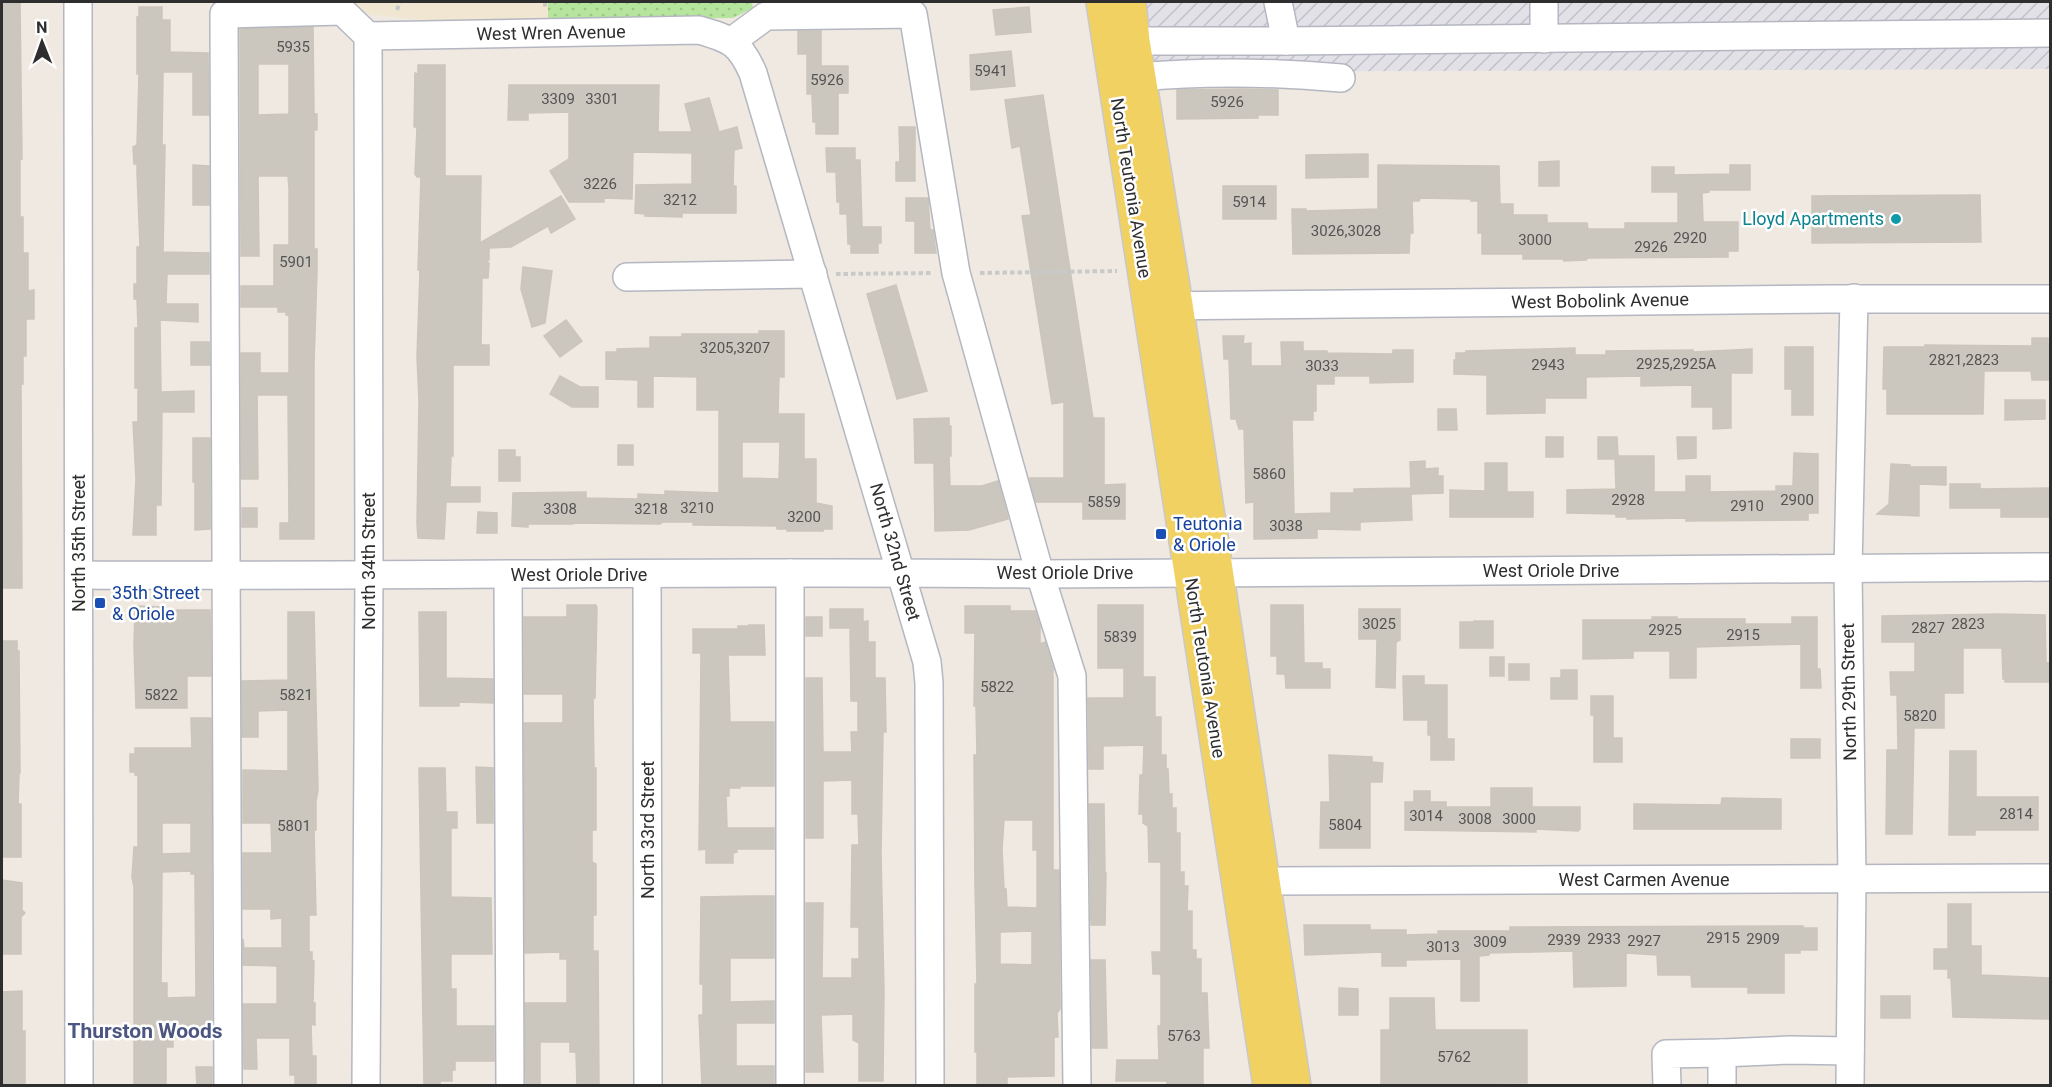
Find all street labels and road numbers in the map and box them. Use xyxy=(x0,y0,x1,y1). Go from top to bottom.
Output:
street label: West Wren Avenue xyxy=(476,21,626,44)
street label: North Teutonia Avenue xyxy=(1107,96,1156,280)
street label: West Bobolink Avenue xyxy=(1511,288,1689,313)
street label: North 35th Street xyxy=(68,474,89,612)
street label: North 32nd Street xyxy=(866,481,925,623)
street label: North 34th Street xyxy=(358,492,379,630)
street label: West Oriole Drive xyxy=(1483,560,1619,581)
street label: West Oriole Drive xyxy=(997,562,1133,583)
street label: West Oriole Drive xyxy=(511,564,647,585)
street label: North Teutonia Avenue xyxy=(1181,576,1230,760)
street label: North 29th Street xyxy=(1837,623,1860,761)
street label: North 33rd Street xyxy=(637,761,658,899)
street label: West Carmen Avenue xyxy=(1558,869,1730,890)

